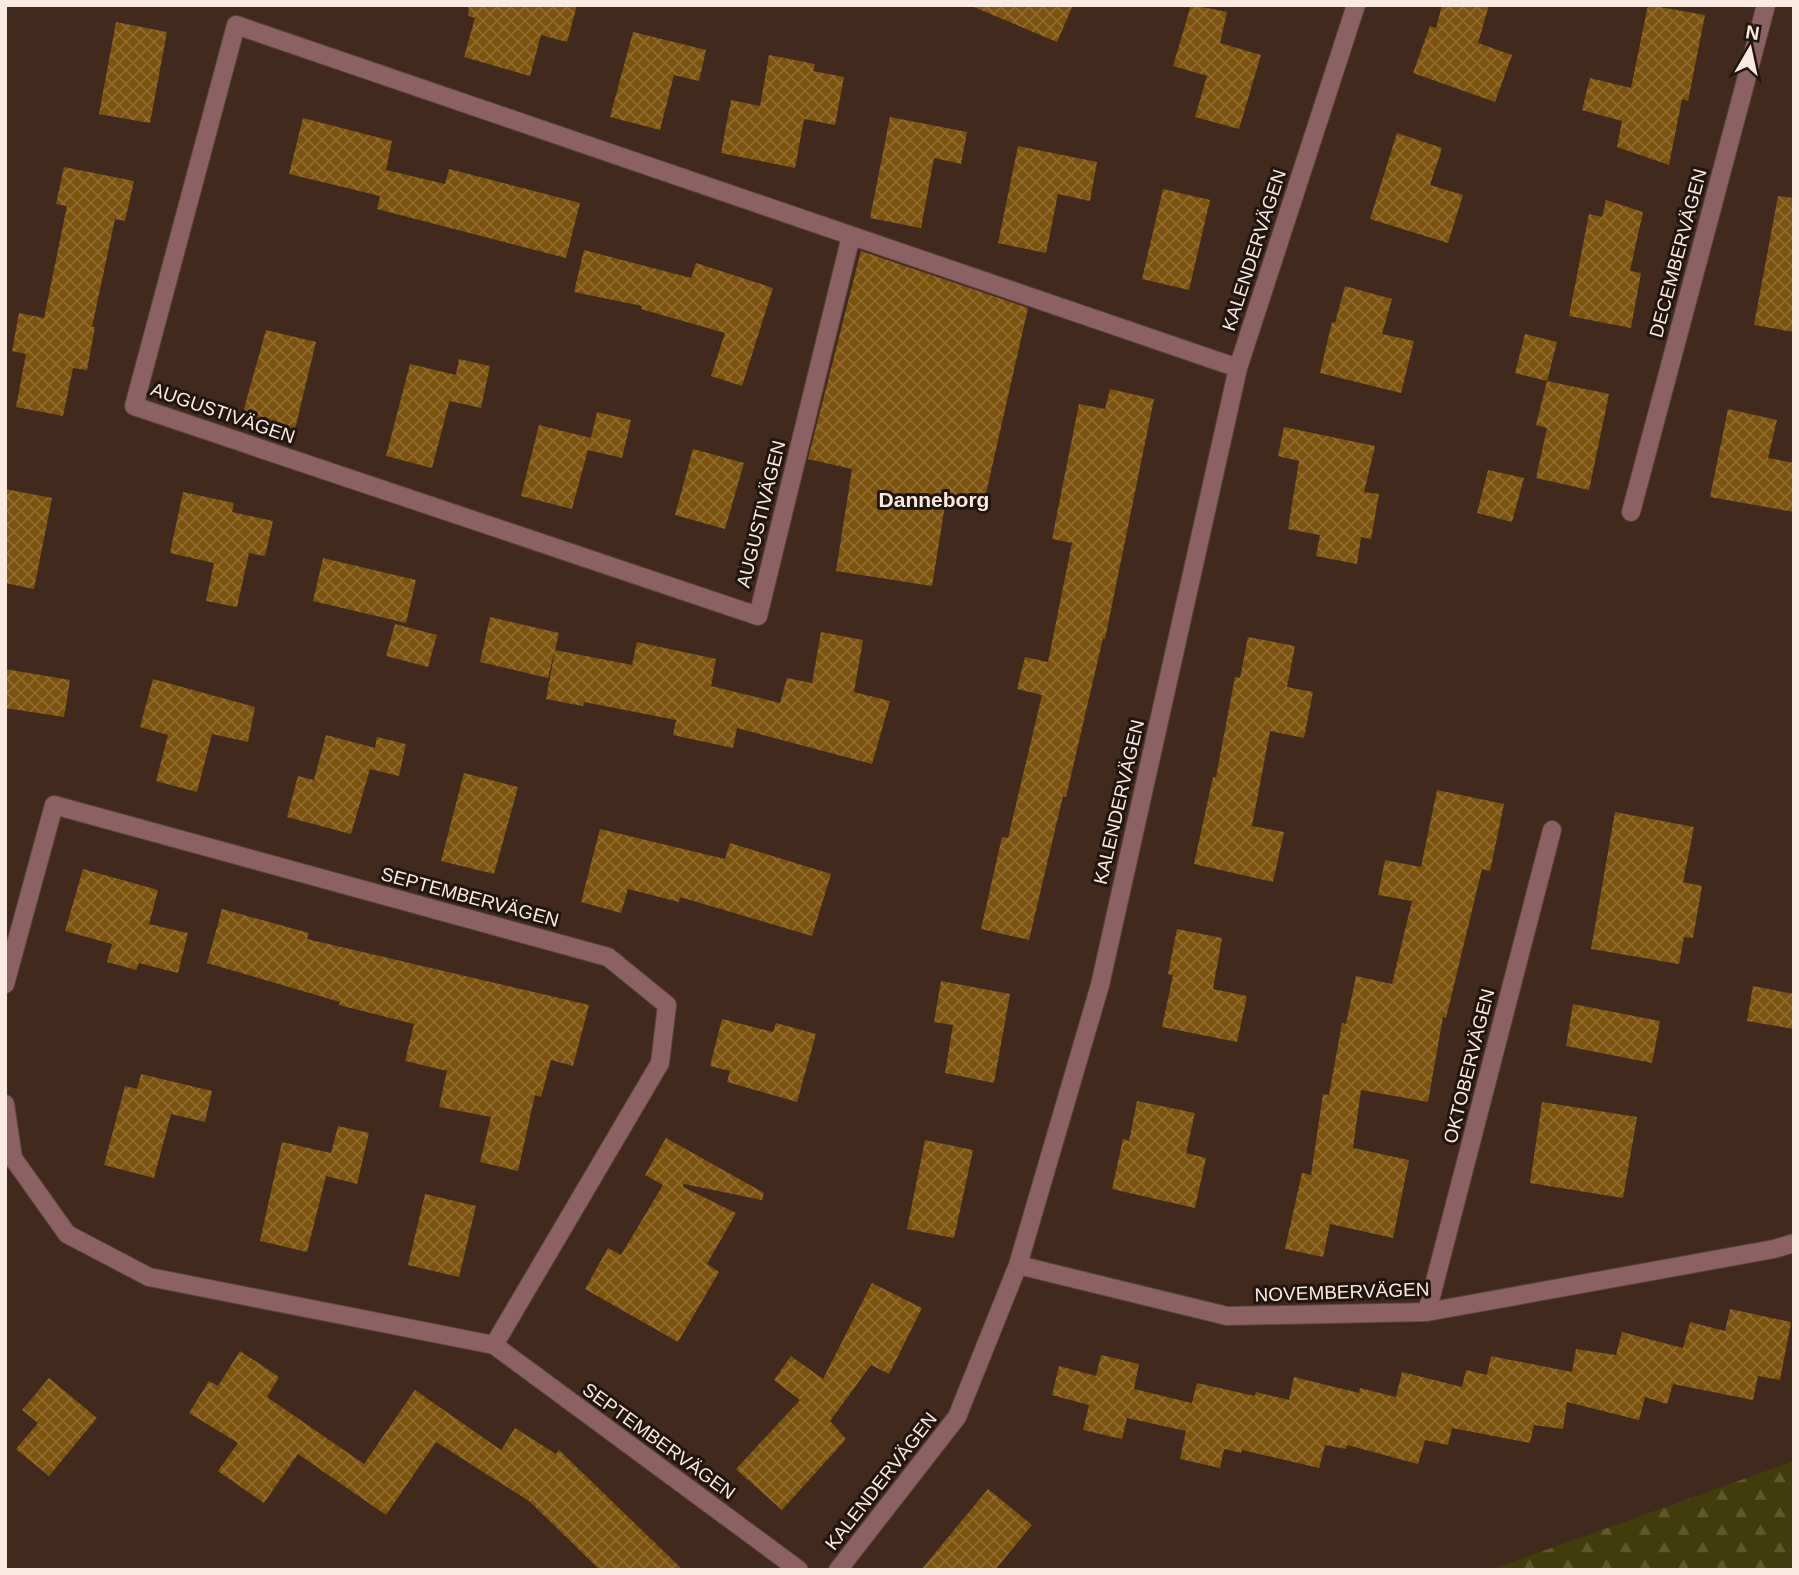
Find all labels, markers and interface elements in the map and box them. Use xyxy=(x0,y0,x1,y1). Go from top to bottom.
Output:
north arrow xyxy=(1715,14,1785,84)
text: N xyxy=(1744,21,1761,44)
street label: DECEMBERVÄGEN xyxy=(1645,166,1711,340)
street label: KALENDERVÄGEN xyxy=(1218,167,1290,333)
street label: AUGUSTIVÄGEN xyxy=(148,378,298,448)
street label: AUGUSTIVÄGEN xyxy=(733,438,789,590)
district label: Danneborg xyxy=(879,488,989,511)
street label: KALENDERVÄGEN xyxy=(1090,717,1148,887)
street label: SEPTEMBERVÄGEN xyxy=(379,863,561,931)
street label: OKTOBERVÄGEN xyxy=(1440,986,1498,1146)
street label: NOVEMBERVÄGEN xyxy=(1254,1278,1430,1306)
street label: SEPTEMBERVÄGEN xyxy=(579,1379,739,1503)
street label: KALENDERVÄGEN xyxy=(821,1408,941,1554)

